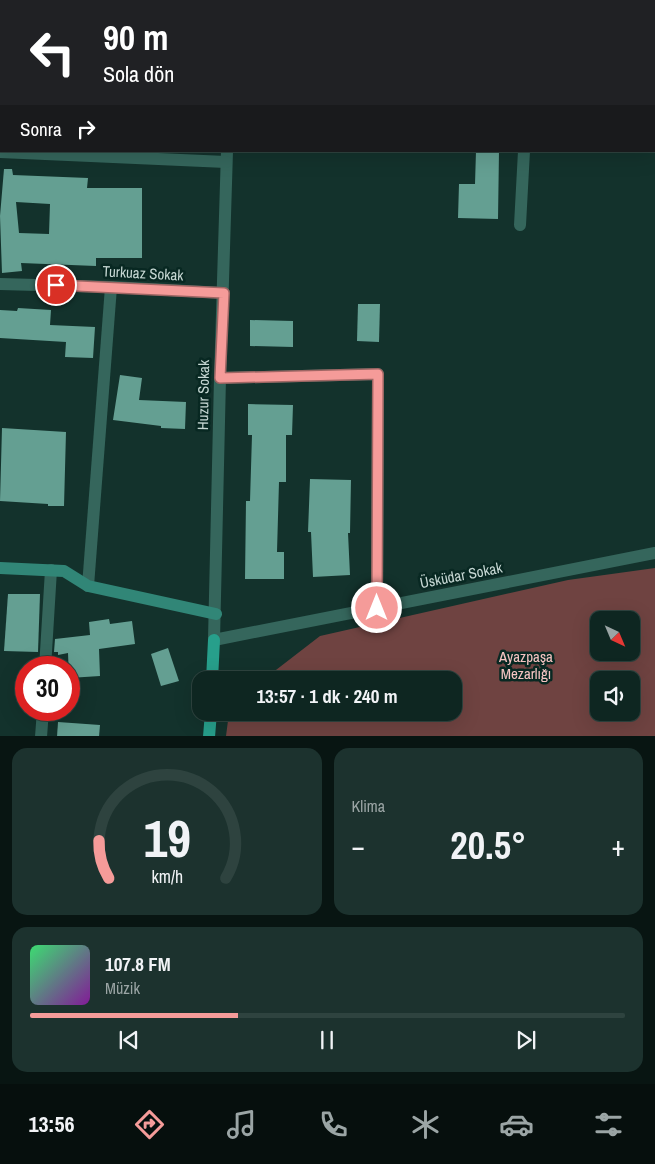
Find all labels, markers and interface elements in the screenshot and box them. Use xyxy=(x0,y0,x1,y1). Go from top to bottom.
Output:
text: 90 m xyxy=(103,14,168,61)
icon: left xyxy=(20,20,85,85)
text: Sola dön xyxy=(103,59,174,89)
icon: right xyxy=(72,115,100,143)
text: Sonra xyxy=(20,116,62,142)
street label: Turkuaz Sokak xyxy=(102,260,185,286)
pin xyxy=(35,264,77,306)
icon: arrive xyxy=(42,271,70,299)
street label: Huzur Sokak xyxy=(192,359,214,430)
street label: Üsküdar Sokak xyxy=(418,557,505,593)
position arrow xyxy=(350,581,402,633)
north arrow xyxy=(590,611,640,661)
map controls xyxy=(590,611,640,721)
park label: Ayazpaşa Mezarlığı xyxy=(498,646,553,684)
speed limit sign: 30 xyxy=(15,656,80,721)
button: sound xyxy=(590,671,640,721)
text: 13:57 · 1 dk · 240 m xyxy=(256,683,398,709)
text: Klima xyxy=(352,795,385,817)
text: 19 xyxy=(143,803,190,873)
text: 20.5° xyxy=(450,820,526,871)
text: − xyxy=(352,827,365,865)
text: + xyxy=(612,827,625,865)
text: km/h xyxy=(151,865,183,889)
text: 107.8 FM xyxy=(105,951,171,977)
text: Müzik xyxy=(105,977,140,999)
icon: previous xyxy=(115,1026,143,1054)
icon: pause xyxy=(313,1026,341,1054)
icon: next xyxy=(512,1026,540,1054)
icon: directions xyxy=(132,1107,167,1142)
icon: music xyxy=(224,1107,259,1142)
icon: phone xyxy=(316,1107,351,1142)
icon: climate xyxy=(408,1107,443,1142)
icon: car xyxy=(499,1107,534,1142)
icon: filters xyxy=(591,1107,626,1142)
text: 13:56 xyxy=(28,1109,75,1139)

